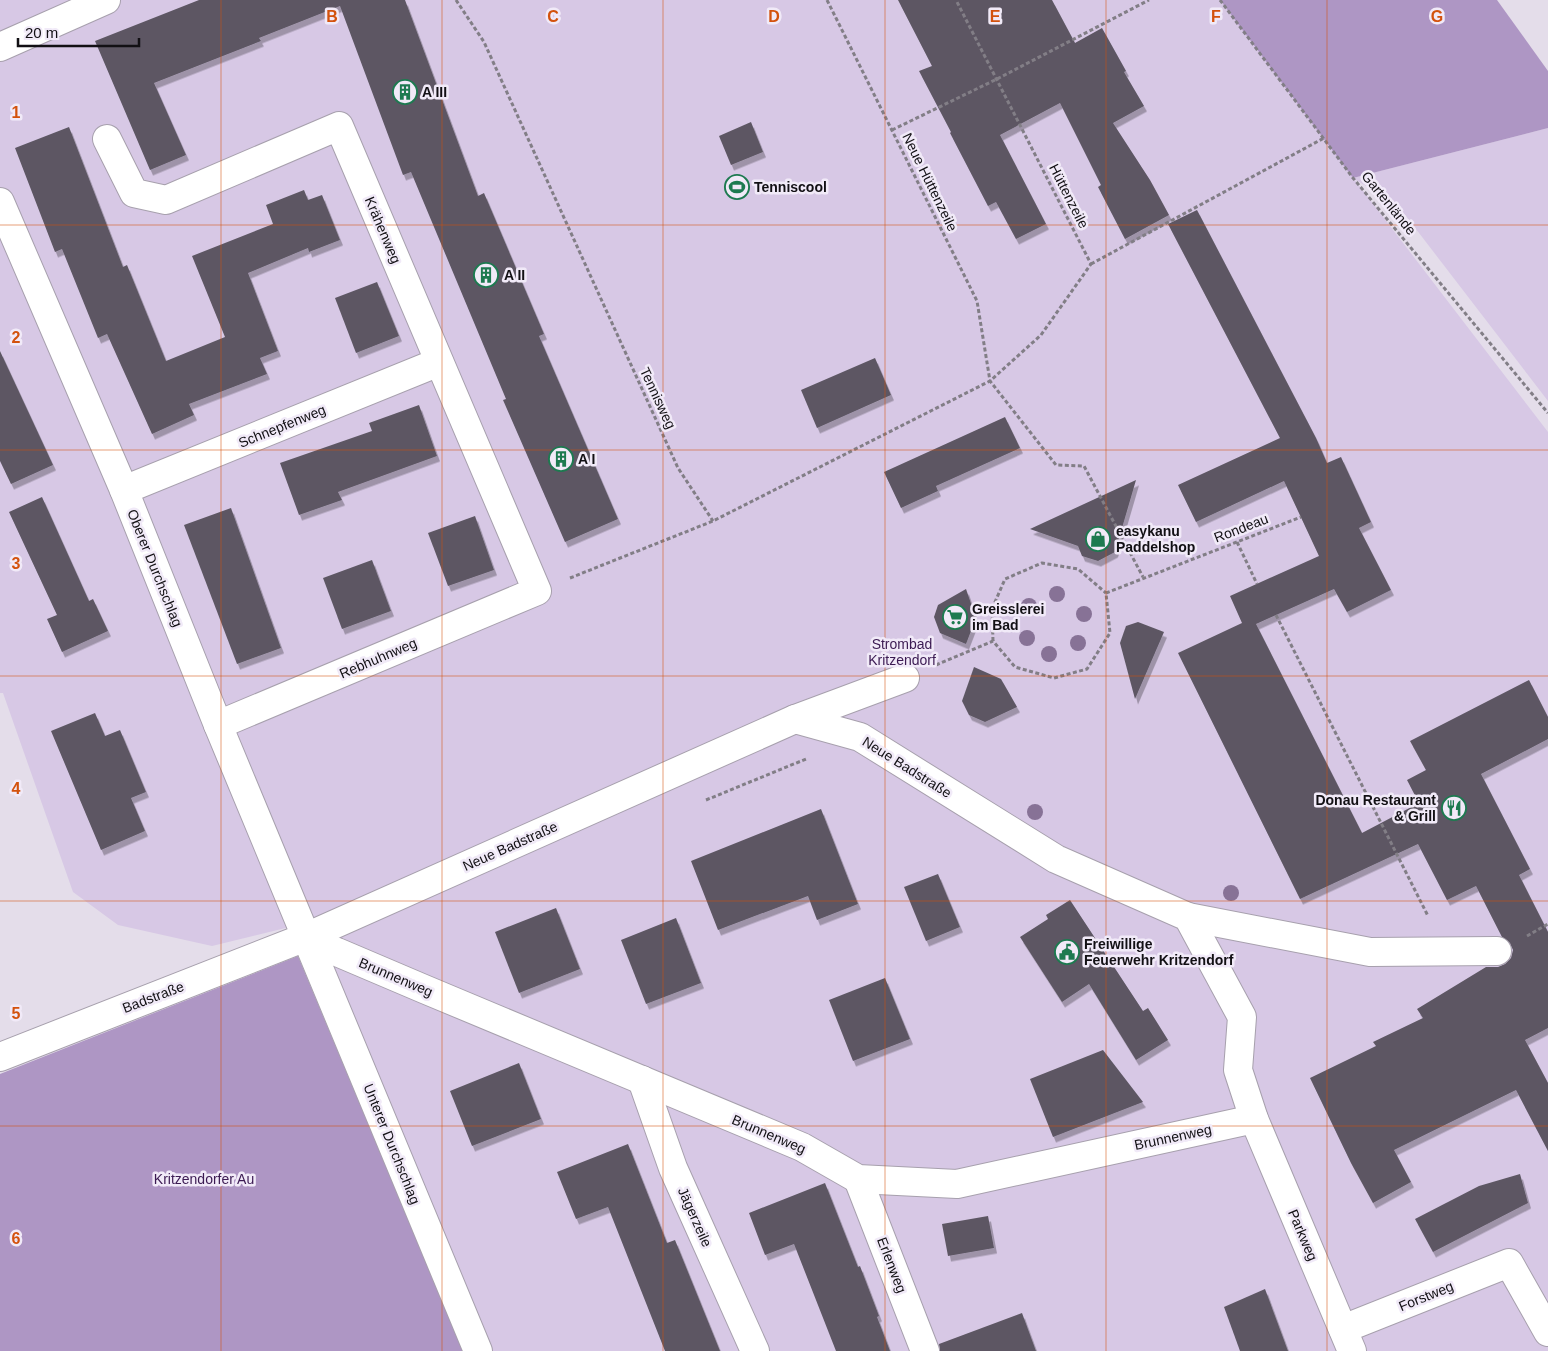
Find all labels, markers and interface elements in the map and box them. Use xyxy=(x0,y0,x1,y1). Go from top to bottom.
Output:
text: B xyxy=(326,8,338,25)
text: C xyxy=(547,8,559,25)
text: D xyxy=(768,8,780,25)
text: E xyxy=(990,8,1001,25)
text: F xyxy=(1211,8,1221,25)
text: G xyxy=(1431,8,1443,25)
scale bar xyxy=(18,15,139,47)
text: 20 m xyxy=(25,24,58,41)
building icon: A III xyxy=(392,79,418,105)
place label: A III xyxy=(422,84,447,100)
text: 1 xyxy=(12,104,21,121)
street label: Neue Hüttenzeile xyxy=(899,130,961,234)
street label: Hüttenzeile xyxy=(1046,161,1092,231)
street label: Gartenlände xyxy=(1359,168,1420,238)
sports icon: Tenniscool xyxy=(724,174,750,200)
place label: Tenniscool xyxy=(754,179,827,195)
street label: Krähenweg xyxy=(362,194,404,266)
building icon: A II xyxy=(473,262,499,288)
place label: A II xyxy=(504,267,525,283)
text: 2 xyxy=(12,329,21,346)
street label: Tennisweg xyxy=(637,365,679,431)
street label: Schnepfenweg xyxy=(236,401,328,451)
building icon: A I xyxy=(548,446,574,472)
place label: A I xyxy=(578,451,595,467)
street label: Oberer Durchschlag xyxy=(124,507,186,629)
street label: Rondeau xyxy=(1212,510,1270,546)
place label: easykanu Paddelshop xyxy=(1116,523,1195,555)
shop icon: easykanu Paddelshop xyxy=(1085,526,1111,552)
text: 3 xyxy=(12,555,21,572)
place label: Greisslerei im Bad xyxy=(972,601,1044,633)
supermarket icon: Greisslerei im Bad xyxy=(942,604,968,630)
street label: Rebhuhnweg xyxy=(337,635,419,681)
park label: Strombad Kritzendorf xyxy=(868,636,936,668)
street label: Neue Badstraße xyxy=(860,733,955,801)
text: 4 xyxy=(12,780,21,797)
place label: Donau Restaurant & Grill xyxy=(1315,792,1436,824)
restaurant icon: Donau Restaurant & Grill xyxy=(1441,795,1467,821)
street label: Neue Badstraße xyxy=(460,818,560,874)
place label: Freiwillige Feuerwehr Kritzendorf xyxy=(1084,936,1234,968)
public building icon: Freiwillige Feuerwehr Kritzendorf xyxy=(1054,939,1080,965)
street label: Brunnenweg xyxy=(357,954,435,1000)
street label: Badstraße xyxy=(120,978,186,1016)
text: 5 xyxy=(12,1005,21,1022)
street label: Unterer Durchschlag xyxy=(361,1081,423,1207)
street label: Brunnenweg xyxy=(730,1111,808,1157)
street label: Brunnenweg xyxy=(1133,1121,1213,1153)
park label: Kritzendorfer Au xyxy=(154,1171,254,1187)
street label: Jägerzeile xyxy=(675,1185,715,1250)
street label: Parkweg xyxy=(1285,1207,1321,1263)
text: 6 xyxy=(12,1230,21,1247)
street label: Erlenweg xyxy=(874,1235,910,1295)
street label: Forstweg xyxy=(1396,1278,1456,1314)

